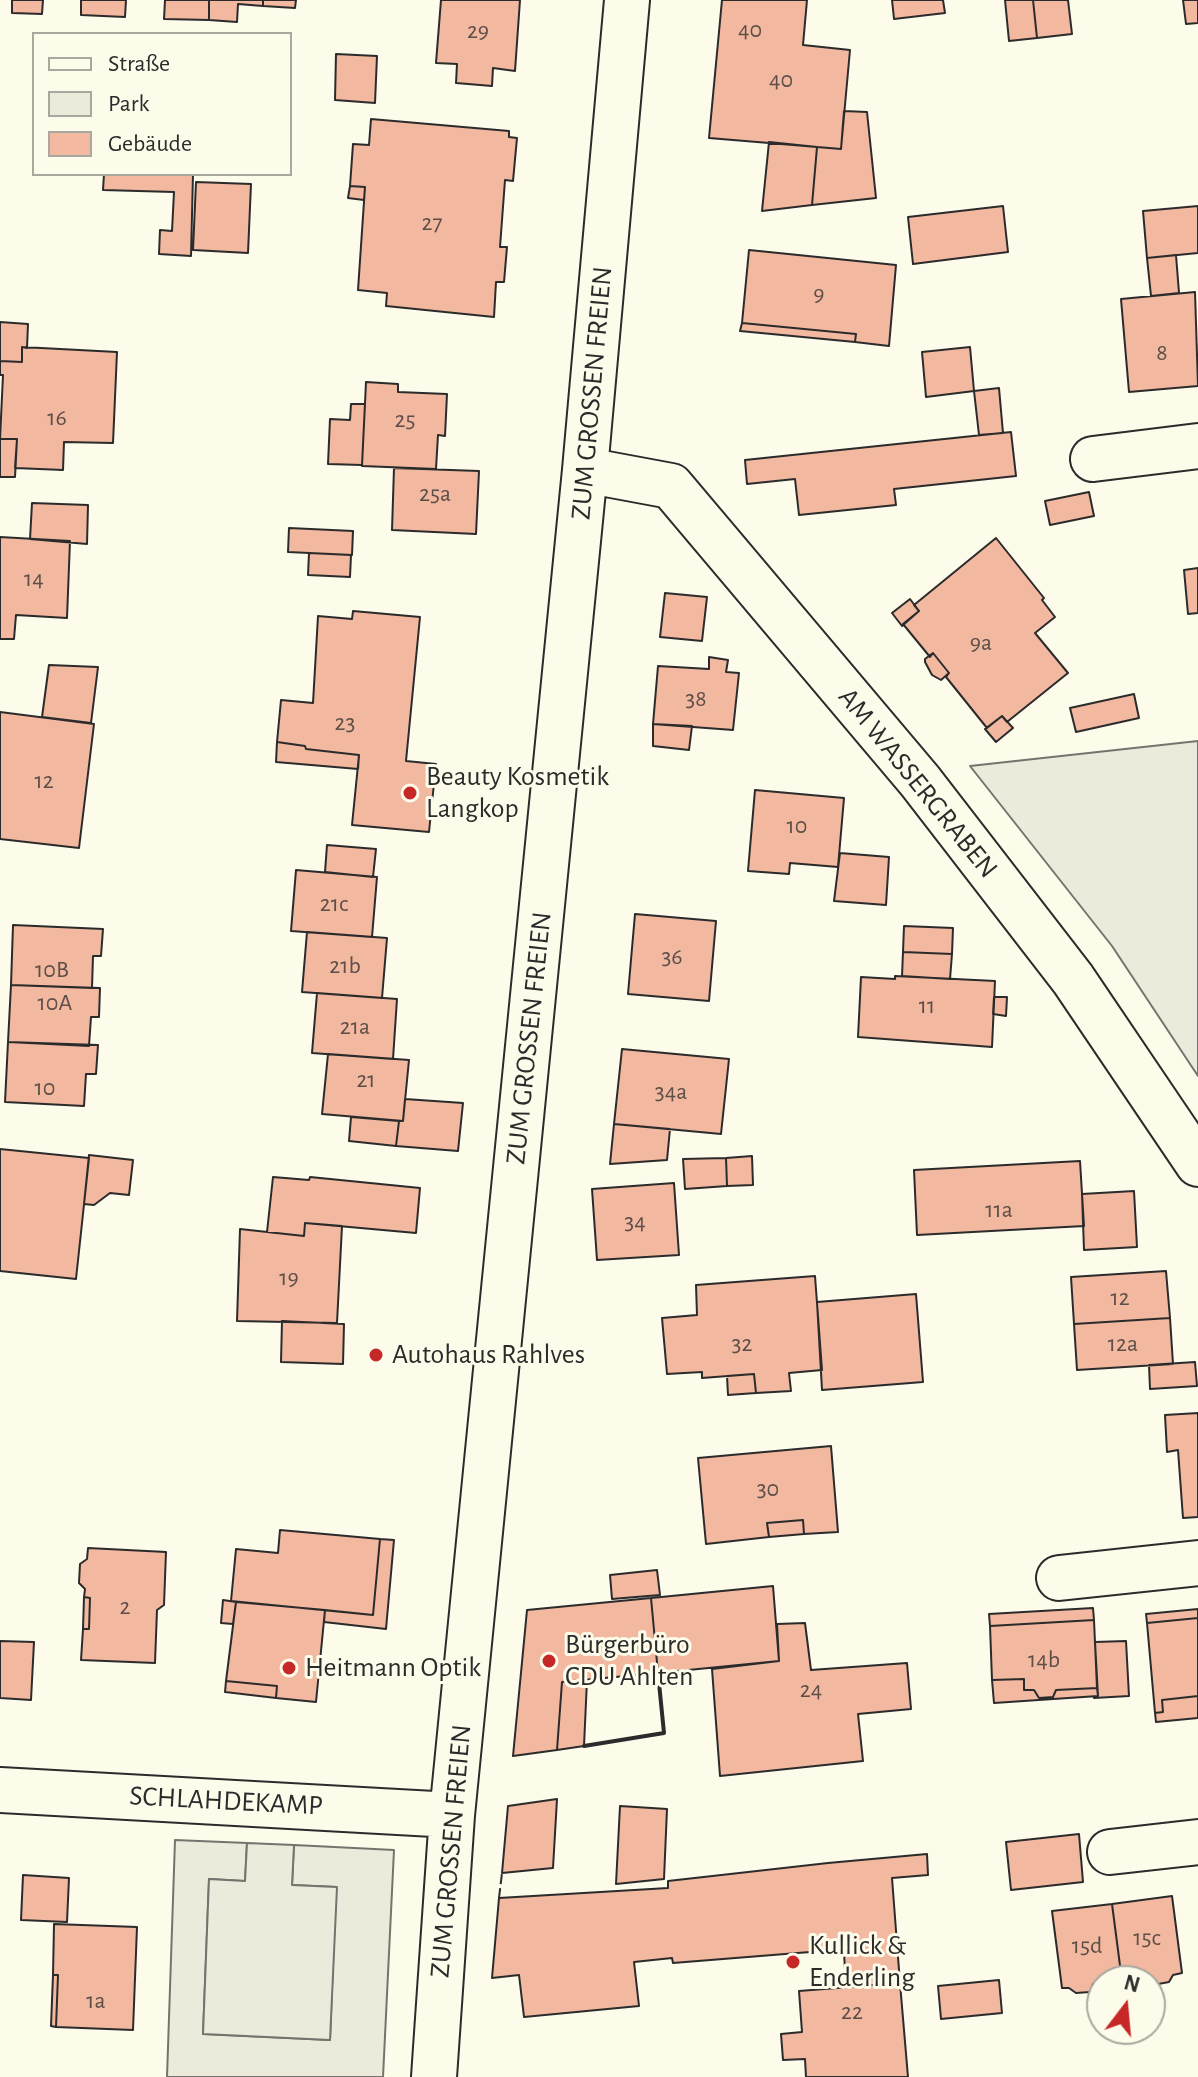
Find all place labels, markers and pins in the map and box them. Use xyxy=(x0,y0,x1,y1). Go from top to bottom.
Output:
place label: Beauty Kosmetik Langkop xyxy=(426,760,609,826)
marker: Beauty Kosmetik Langkop xyxy=(401,784,419,802)
place label: Autohaus Rahlves xyxy=(392,1338,585,1372)
marker: Autohaus Rahlves xyxy=(367,1346,385,1364)
place label: Bürgerbüro CDU Ahlten xyxy=(565,1628,693,1694)
place label: Heitmann Optik xyxy=(305,1651,481,1685)
marker: Bürgerbüro CDU Ahlten xyxy=(540,1652,558,1670)
marker: Heitmann Optik xyxy=(280,1659,298,1677)
place label: Kullick & Enderling xyxy=(809,1929,915,1995)
marker: Kullick & Enderling xyxy=(784,1953,802,1971)

